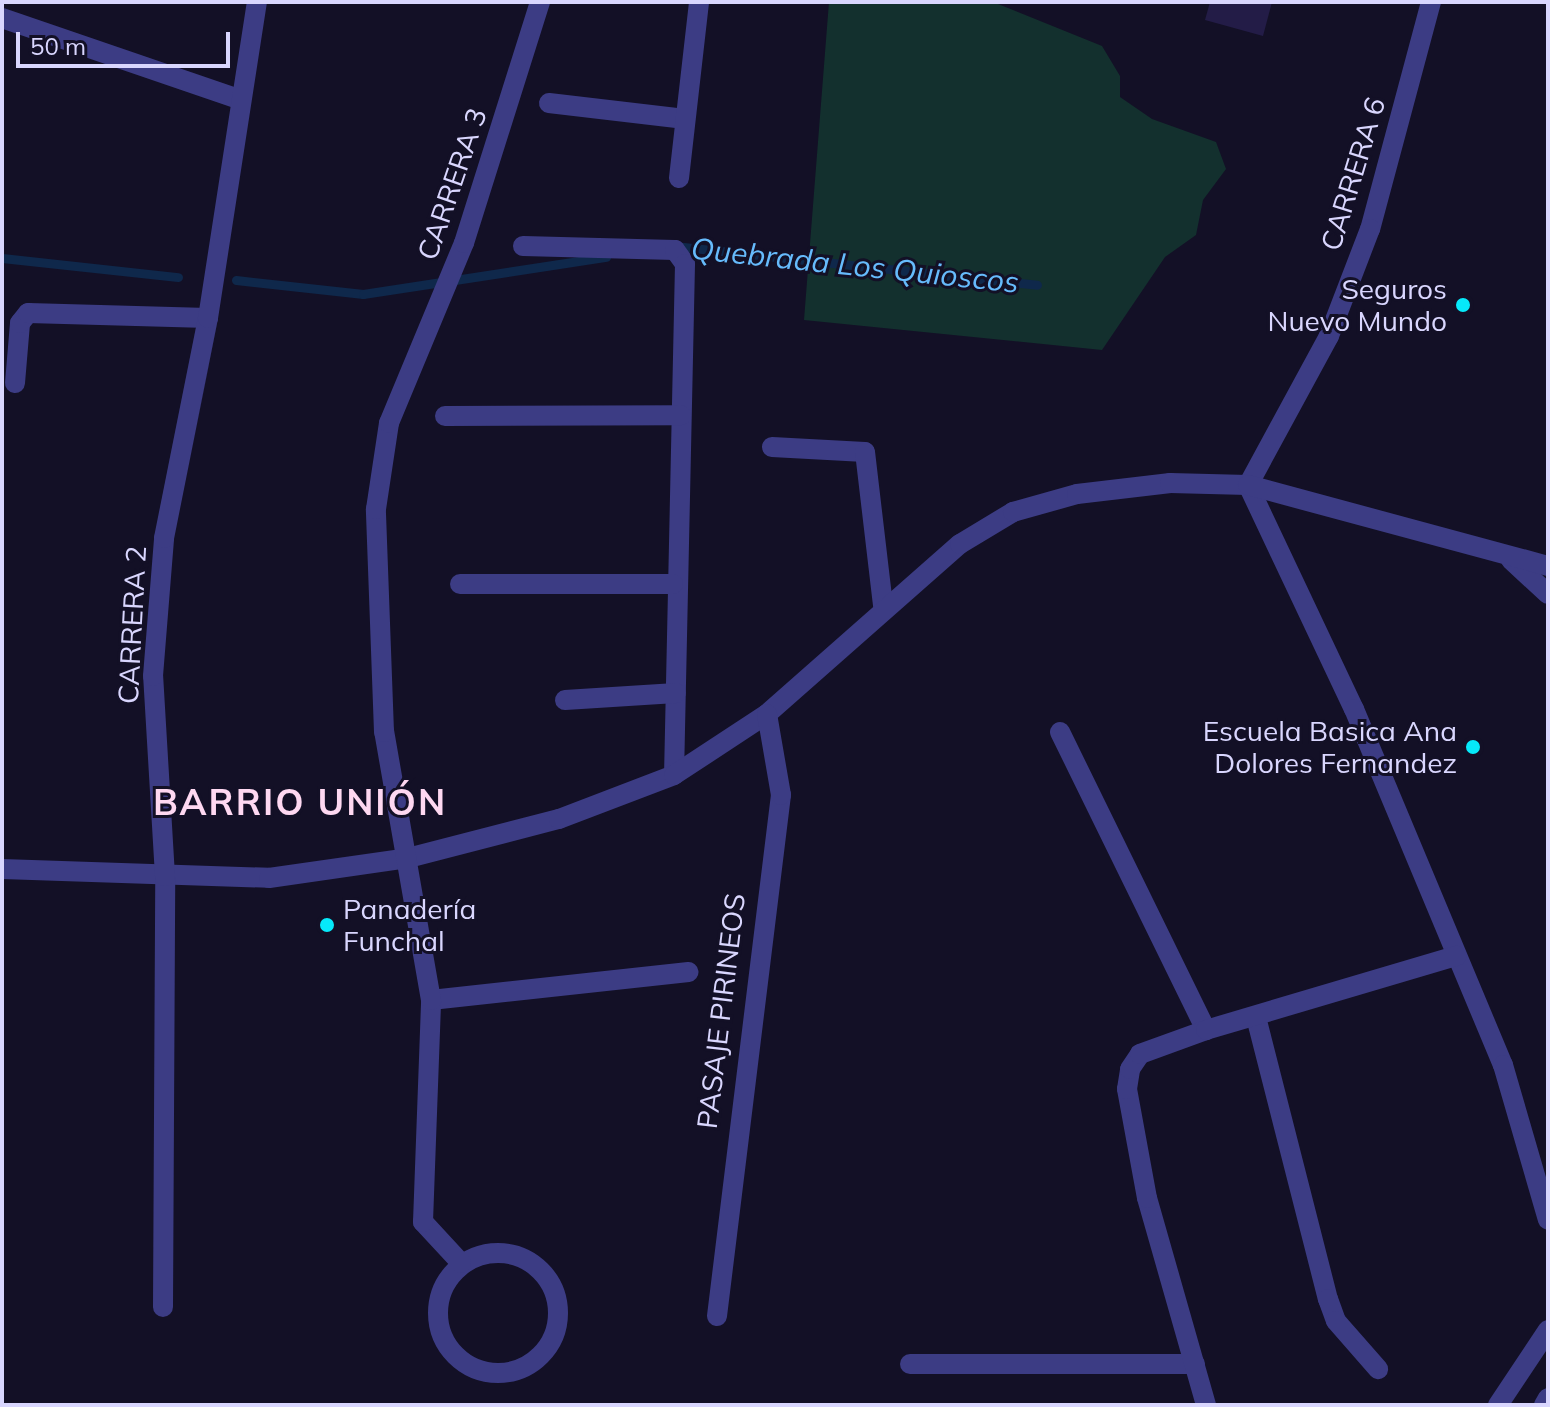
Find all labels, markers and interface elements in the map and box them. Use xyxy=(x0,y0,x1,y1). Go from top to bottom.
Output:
scale bar xyxy=(20,16,234,66)
text: 50 m xyxy=(30,31,86,61)
street label: CARRERA 6 xyxy=(1314,93,1392,255)
street label: CARRERA 3 xyxy=(410,104,494,264)
water label: Quebrada Los Quioscos xyxy=(689,230,1021,300)
place label: Seguros Nuevo Mundo xyxy=(1268,272,1447,338)
marker: Seguros Nuevo Mundo xyxy=(1454,296,1472,314)
street label: CARRERA 2 xyxy=(111,545,153,705)
place label: Escuela Basica Ana Dolores Fernandez xyxy=(1203,714,1457,780)
marker: Escuela Basica Ana Dolores Fernandez xyxy=(1464,738,1482,756)
district label: BARRIO UNIÓN xyxy=(153,780,447,824)
place label: Panadería Funchal xyxy=(343,892,476,958)
street label: PASAJE PIRINEOS xyxy=(690,892,752,1130)
marker: Panadería Funchal xyxy=(318,916,336,934)

